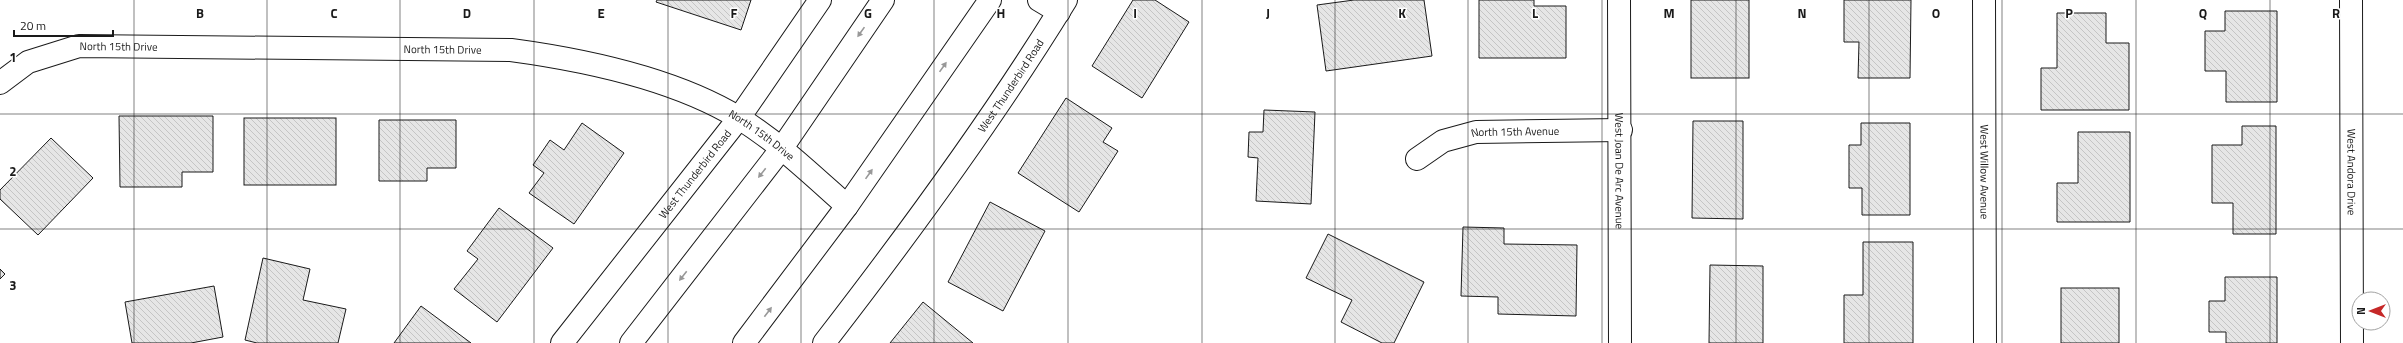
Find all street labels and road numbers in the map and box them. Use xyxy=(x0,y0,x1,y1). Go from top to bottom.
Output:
street label: West Thunderbird Road xyxy=(974,36,1048,136)
street label: North 15th Drive xyxy=(80,38,158,55)
street label: North 15th Drive xyxy=(404,41,482,58)
street label: North 15th Drive xyxy=(726,106,798,164)
street label: West Joan De Arc Avenue xyxy=(1611,113,1628,230)
street label: North 15th Avenue xyxy=(1469,123,1560,141)
street label: West Willow Avenue xyxy=(1976,125,1993,220)
street label: West Thunderbird Road xyxy=(655,126,735,222)
street label: West Andora Drive xyxy=(2343,129,2360,216)

